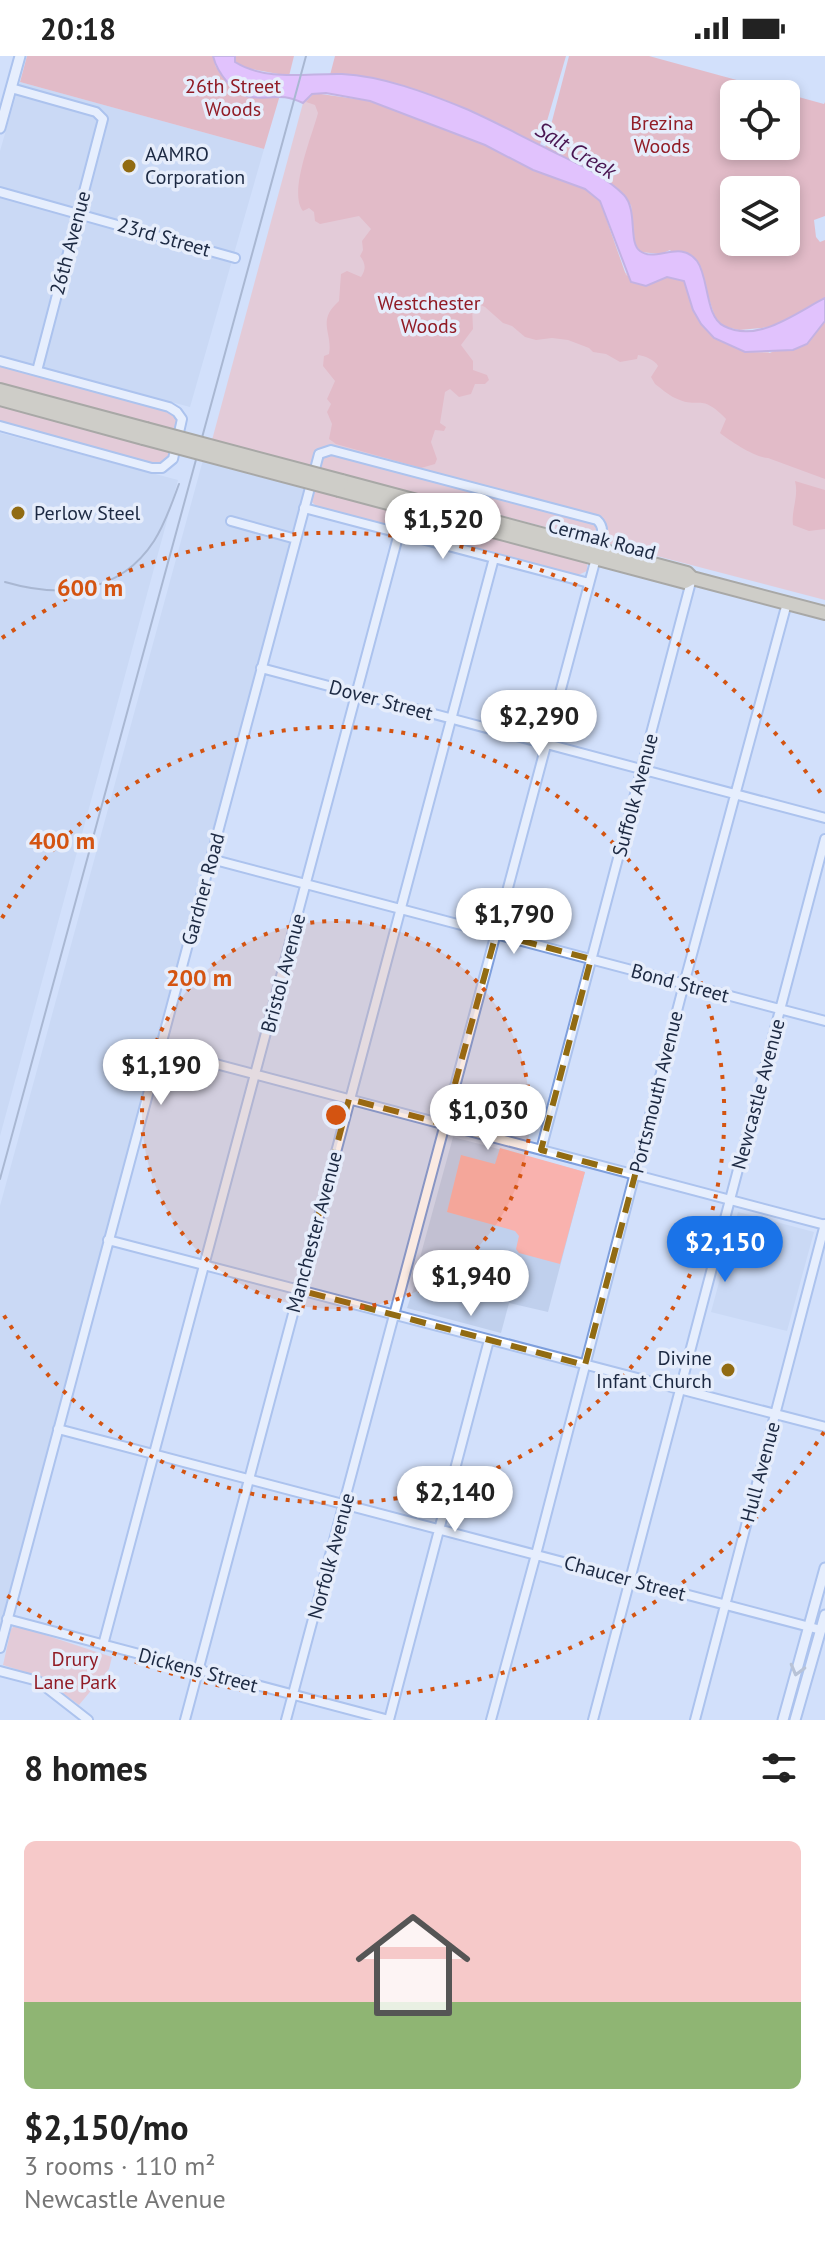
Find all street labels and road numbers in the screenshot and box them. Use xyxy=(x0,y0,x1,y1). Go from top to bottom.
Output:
street label: 26th Avenue xyxy=(44,188,96,298)
street label: 23rd Street xyxy=(114,211,214,263)
street label: Cermak Road xyxy=(545,512,659,566)
street label: Dover Street xyxy=(326,674,436,726)
street label: Suffolk Avenue xyxy=(606,730,664,860)
street label: Gardner Road xyxy=(176,830,230,948)
street label: Bristol Avenue xyxy=(255,910,311,1036)
street label: Bond Street xyxy=(628,957,732,1009)
street label: Portsmouth Avenue xyxy=(623,1008,689,1176)
street label: Newcastle Avenue xyxy=(725,1016,791,1172)
street label: Manchester Avenue xyxy=(280,1149,348,1315)
street label: Hull Avenue xyxy=(734,1419,786,1525)
street label: Norfolk Avenue xyxy=(302,1490,360,1622)
street label: Chaucer Street xyxy=(561,1549,689,1607)
street label: Dickens Street xyxy=(135,1642,261,1698)

